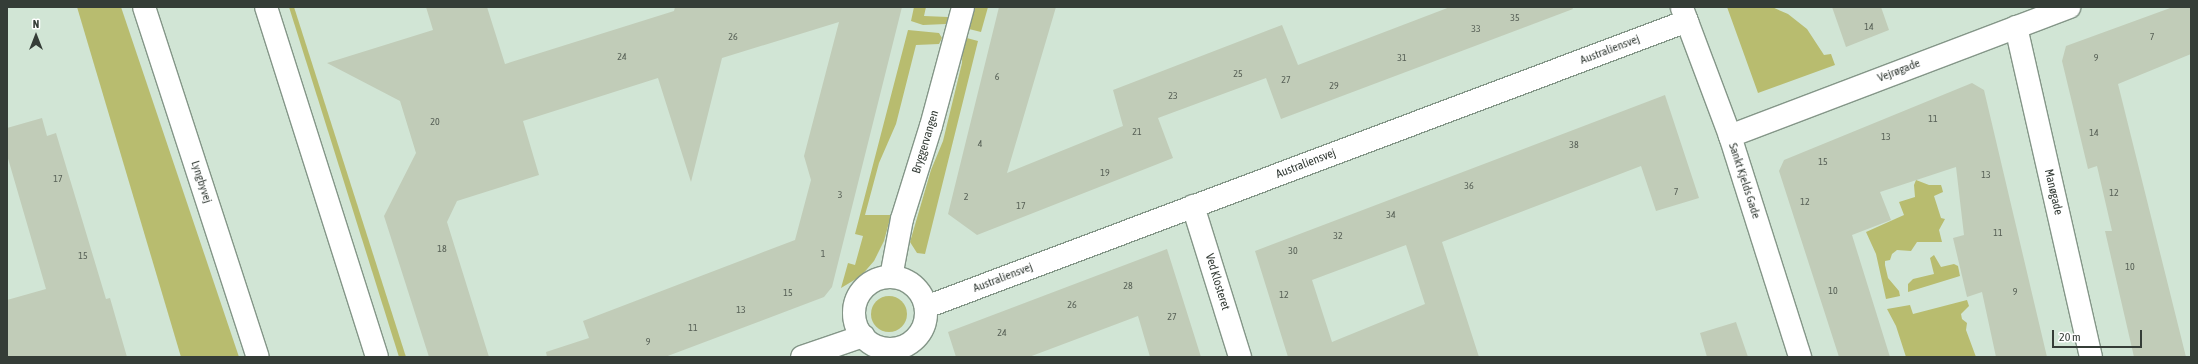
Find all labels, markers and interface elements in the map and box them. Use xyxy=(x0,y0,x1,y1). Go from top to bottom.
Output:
house number: 35 xyxy=(1510,12,1520,24)
north arrow xyxy=(16,16,56,56)
text: N xyxy=(33,18,39,30)
house number: 14 xyxy=(1864,21,1874,33)
house number: 33 xyxy=(1471,23,1481,35)
house number: 26 xyxy=(728,31,738,43)
house number: 7 xyxy=(2150,31,2154,43)
street label: Australiensvej xyxy=(1578,32,1642,68)
house number: 24 xyxy=(617,51,627,63)
house number: 31 xyxy=(1397,52,1407,64)
house number: 9 xyxy=(2094,52,2098,64)
street label: Vejrøgade xyxy=(1876,56,1922,86)
house number: 25 xyxy=(1233,68,1243,80)
house number: 6 xyxy=(995,71,999,83)
house number: 27 xyxy=(1281,74,1291,86)
house number: 29 xyxy=(1329,80,1339,92)
house number: 23 xyxy=(1168,90,1178,102)
street label: Bryggervangen xyxy=(910,109,942,175)
house number: 11 xyxy=(1928,113,1938,125)
house number: 20 xyxy=(430,116,440,128)
house number: 21 xyxy=(1132,126,1142,138)
house number: 14 xyxy=(2089,127,2099,139)
house number: 13 xyxy=(1881,131,1891,143)
house number: 4 xyxy=(978,138,982,150)
house number: 38 xyxy=(1569,139,1579,151)
street label: Sankt Kjelds Gade xyxy=(1725,141,1763,221)
street label: Australiensvej xyxy=(1274,146,1338,182)
house number: 15 xyxy=(1818,156,1828,168)
street label: Lyngbyvej xyxy=(187,159,215,205)
house number: 19 xyxy=(1100,167,1110,179)
street label: Manøgade xyxy=(2041,168,2065,216)
house number: 13 xyxy=(1981,169,1991,181)
house number: 17 xyxy=(53,173,63,185)
house number: 36 xyxy=(1464,180,1474,192)
house number: 7 xyxy=(1674,186,1678,198)
house number: 12 xyxy=(2109,187,2119,199)
house number: 3 xyxy=(838,189,842,201)
house number: 2 xyxy=(964,191,968,203)
house number: 12 xyxy=(1800,196,1810,208)
house number: 17 xyxy=(1016,200,1026,212)
house number: 34 xyxy=(1386,209,1396,221)
house number: 11 xyxy=(1993,227,2003,239)
house number: 32 xyxy=(1333,230,1343,242)
house number: 18 xyxy=(437,243,447,255)
house number: 30 xyxy=(1288,245,1298,257)
house number: 1 xyxy=(821,248,825,260)
house number: 15 xyxy=(78,250,88,262)
street label: Ved Klosteret xyxy=(1202,252,1232,312)
street label: Australiensvej xyxy=(971,260,1035,296)
house number: 10 xyxy=(2125,261,2135,273)
house number: 28 xyxy=(1123,280,1133,292)
house number: 10 xyxy=(1828,285,1838,297)
house number: 9 xyxy=(2013,286,2017,298)
house number: 15 xyxy=(783,287,793,299)
house number: 12 xyxy=(1279,289,1289,301)
house number: 26 xyxy=(1067,299,1077,311)
house number: 13 xyxy=(736,304,746,316)
house number: 27 xyxy=(1167,311,1177,323)
house number: 11 xyxy=(688,322,698,334)
scale bar xyxy=(2054,322,2144,348)
house number: 24 xyxy=(997,327,1007,339)
text: 20 m xyxy=(2059,330,2081,344)
house number: 9 xyxy=(646,336,650,348)

